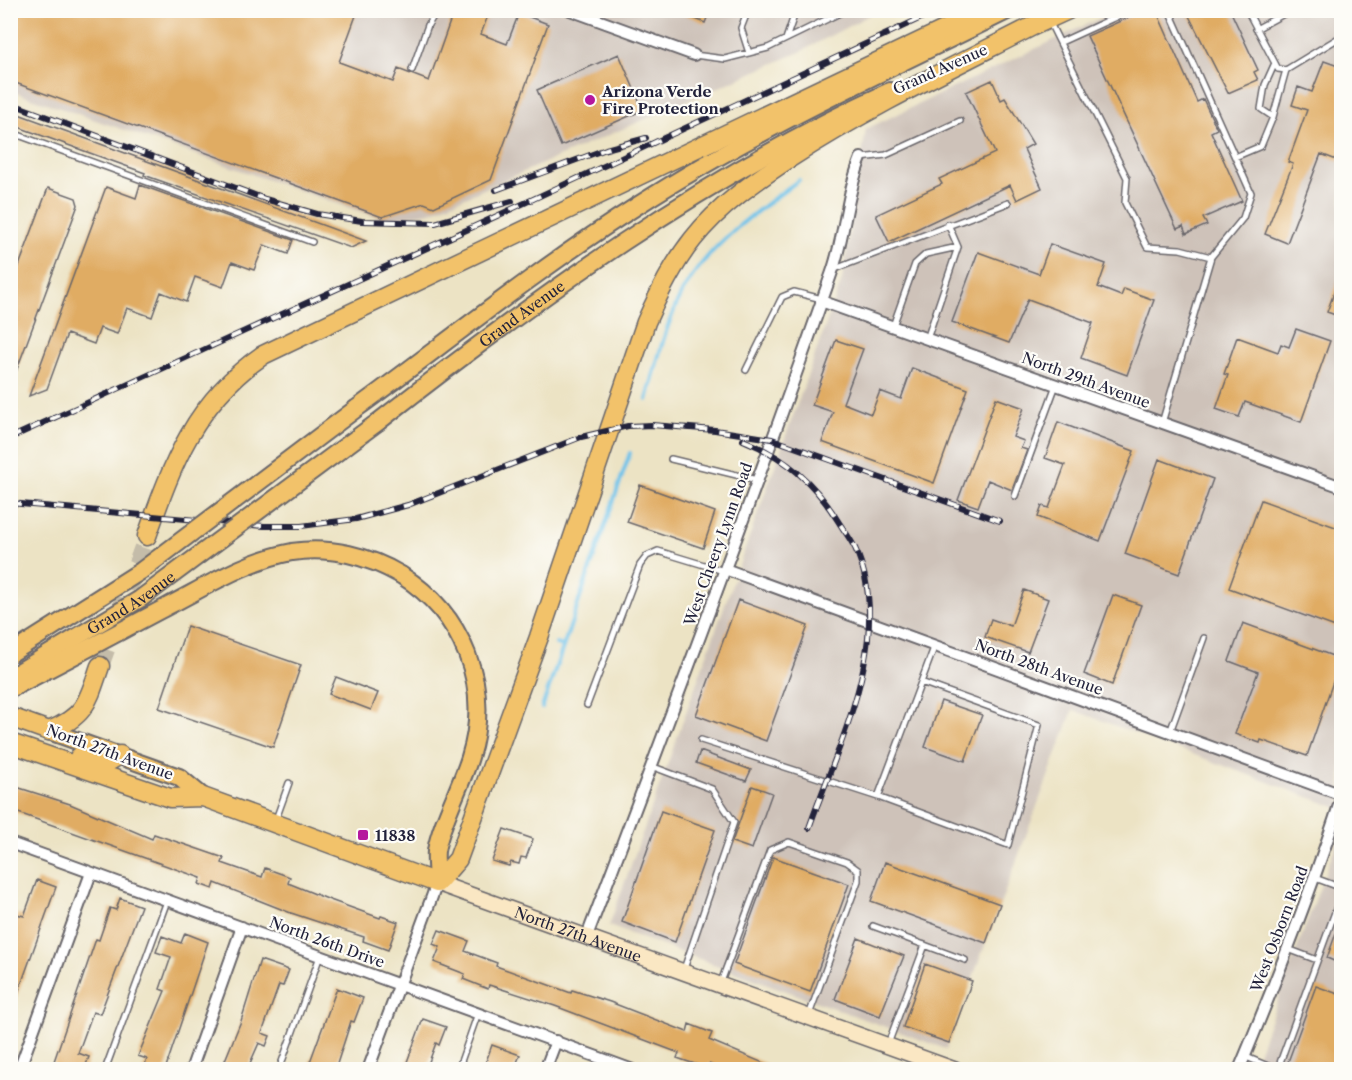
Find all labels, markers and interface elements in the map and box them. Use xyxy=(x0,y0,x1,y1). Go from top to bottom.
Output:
street label: Grand Avenue xyxy=(890,40,990,98)
place label: Arizona Verde Fire Protection xyxy=(601,82,720,118)
marker: Arizona Verde Fire Protection xyxy=(583,93,597,107)
street label: Grand Avenue xyxy=(475,276,568,351)
street label: North 29th Avenue xyxy=(1019,348,1153,412)
street label: West Cheery Lynn Road xyxy=(679,460,756,629)
street label: Grand Avenue xyxy=(83,567,179,638)
street label: North 28th Avenue xyxy=(972,635,1106,699)
street label: North 27th Avenue xyxy=(44,720,176,784)
place label: 11838 xyxy=(375,826,415,845)
marker: 11838 xyxy=(356,828,370,842)
street label: West Osborn Road xyxy=(1246,863,1312,996)
street label: North 27th Avenue xyxy=(512,902,644,966)
street label: North 26th Drive xyxy=(267,912,387,972)

